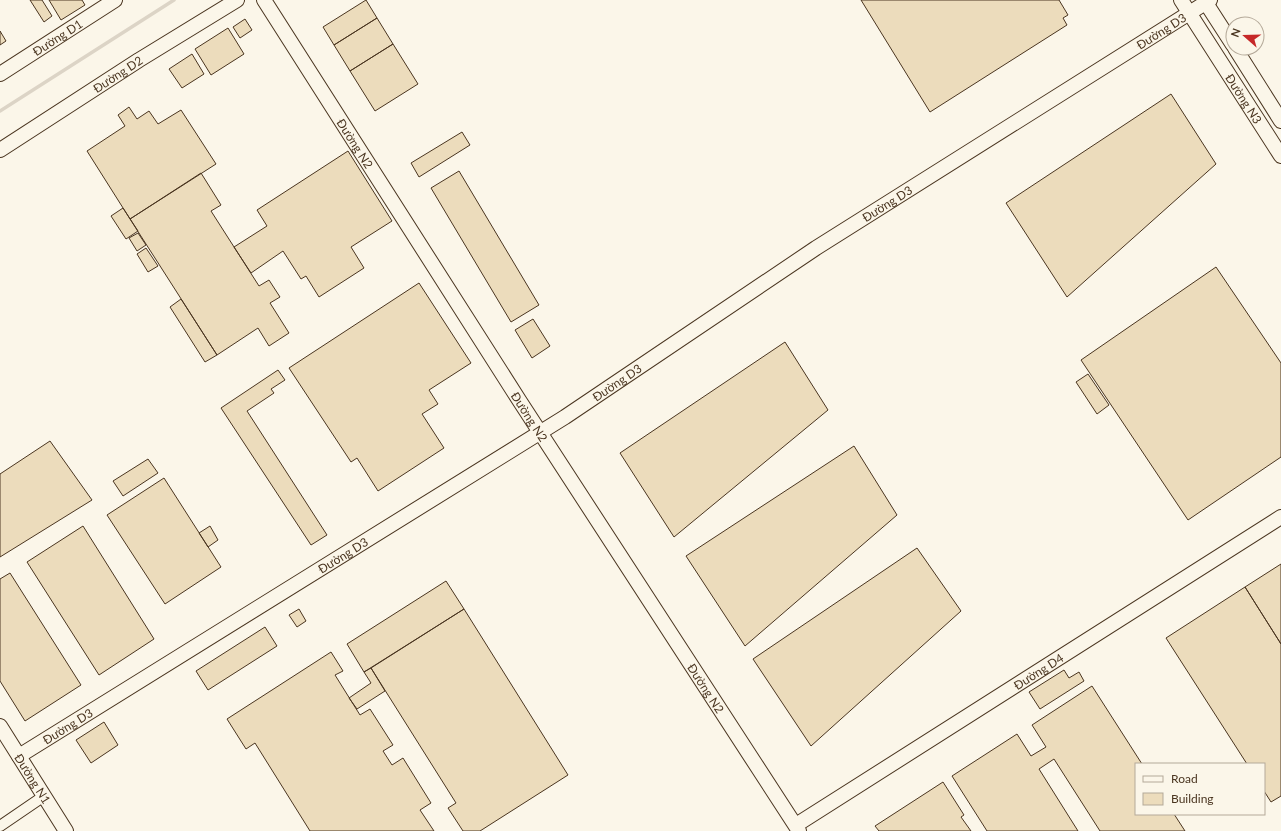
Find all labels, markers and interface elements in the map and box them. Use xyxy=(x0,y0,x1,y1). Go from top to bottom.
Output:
street label: Đường D3 xyxy=(1133,9,1189,52)
street label: Đường D1 xyxy=(29,16,85,59)
north arrow xyxy=(1225,16,1265,56)
text: N xyxy=(1228,26,1243,39)
street label: Đường D2 xyxy=(90,52,145,95)
street label: Đường N3 xyxy=(1223,71,1266,126)
street label: Đường N2 xyxy=(334,116,377,171)
street label: Đường D3 xyxy=(859,182,915,225)
street label: Đường D3 xyxy=(589,360,644,404)
street label: Đường N2 xyxy=(508,389,551,444)
street label: Đường D3 xyxy=(315,534,371,576)
street label: Đường D4 xyxy=(1011,650,1066,693)
street label: Đường N2 xyxy=(685,660,728,716)
street label: Đường D3 xyxy=(40,705,95,747)
street label: Đường N1 xyxy=(12,751,54,806)
legend xyxy=(1135,763,1265,815)
text: Road xyxy=(1171,771,1198,786)
text: Building xyxy=(1171,791,1214,806)

